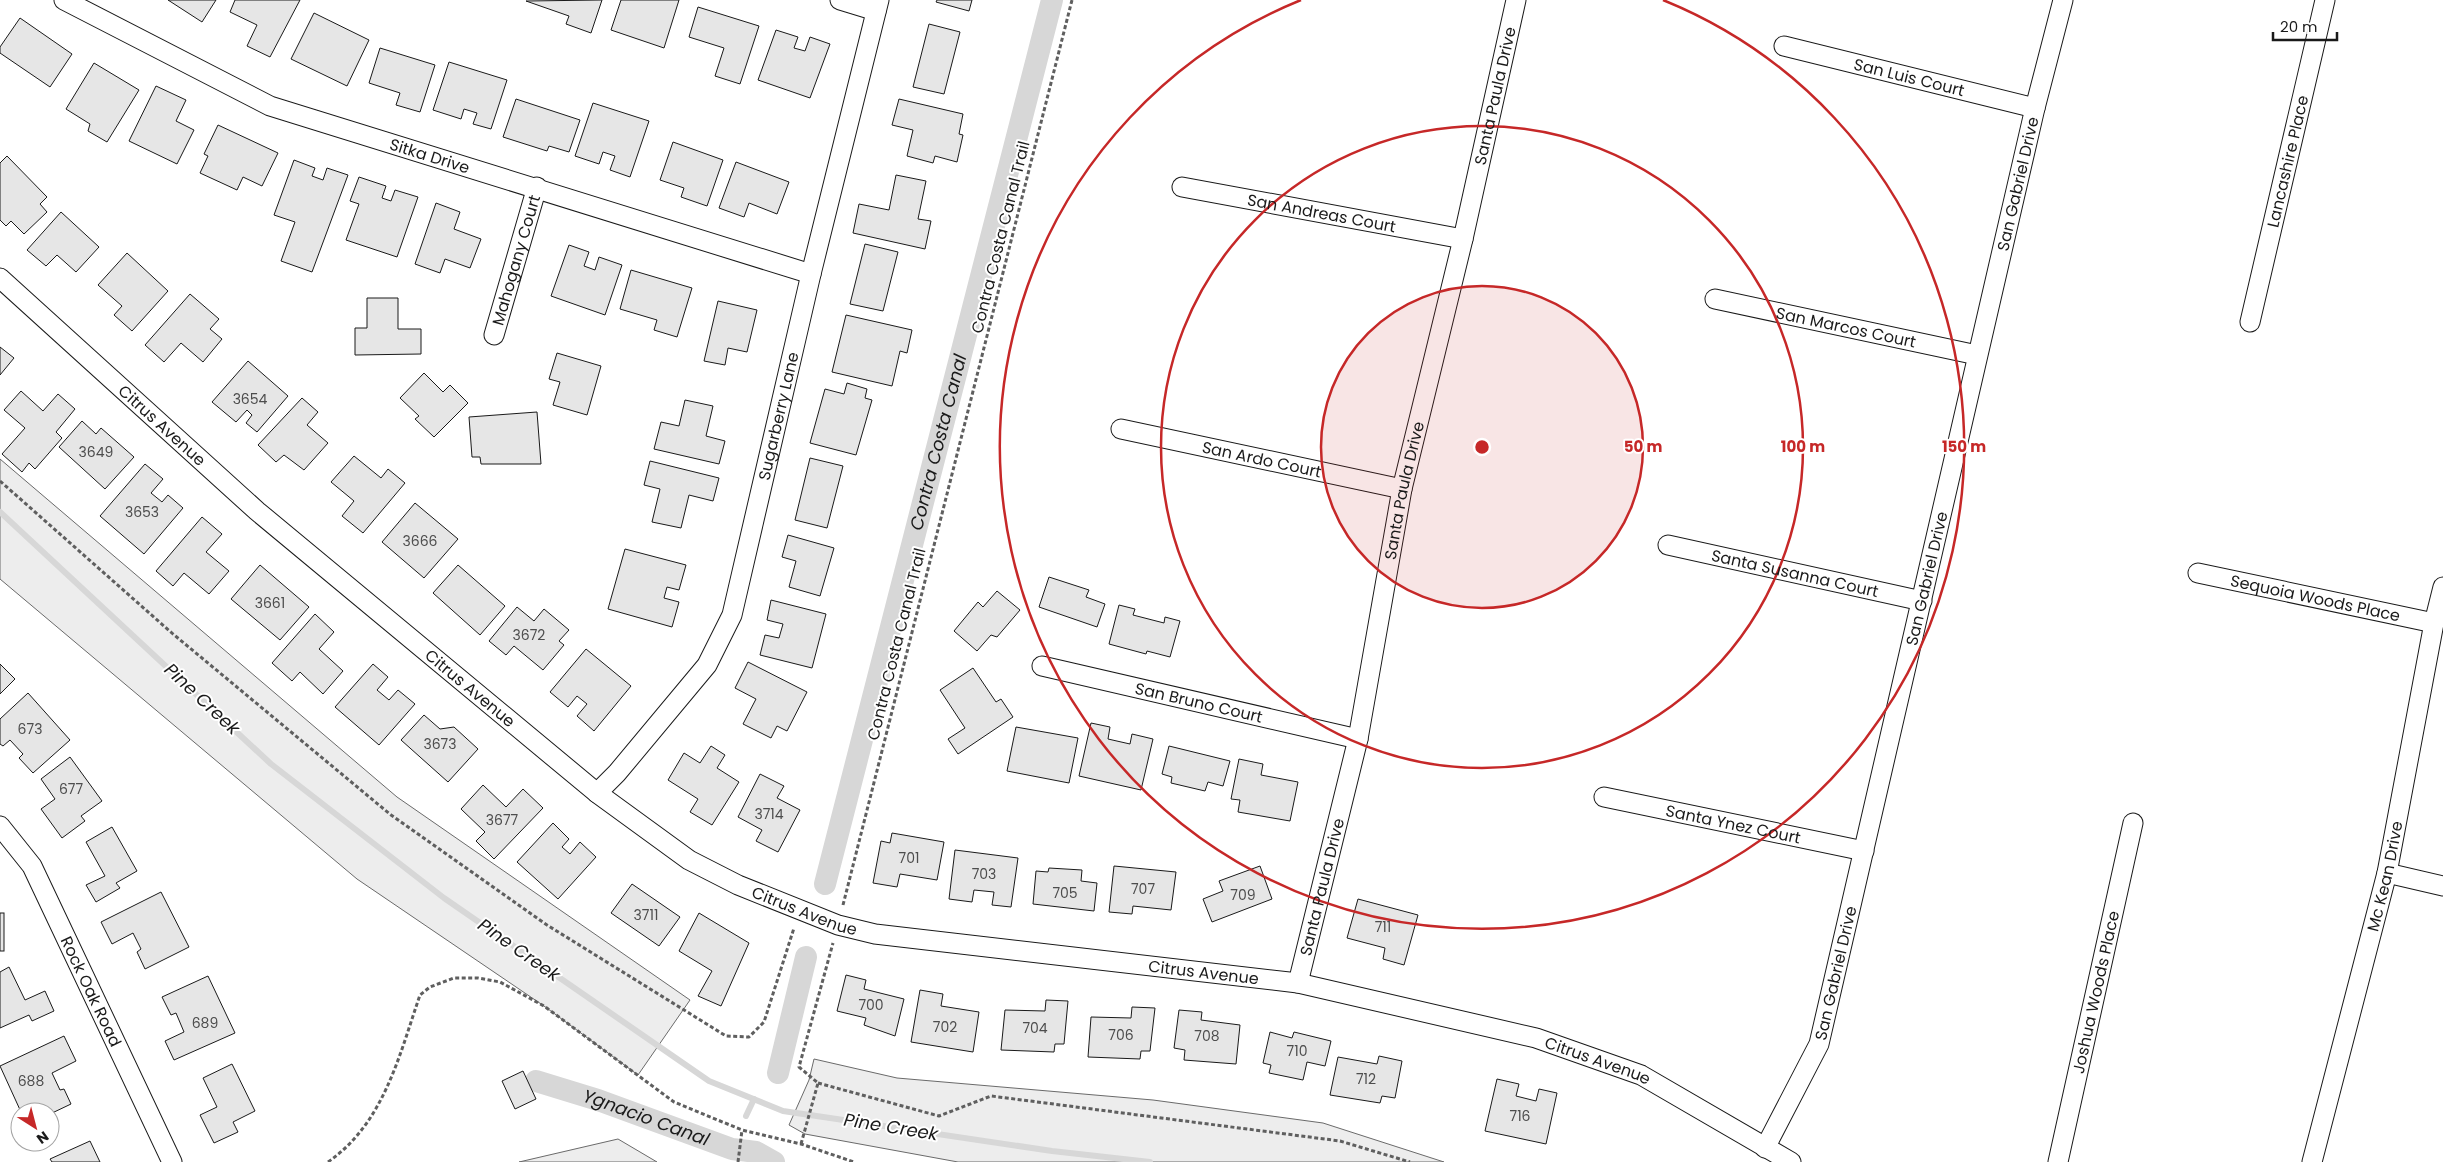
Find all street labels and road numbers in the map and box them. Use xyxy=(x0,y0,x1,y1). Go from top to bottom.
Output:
street label: Santa Paula Drive xyxy=(1469,25,1522,167)
street label: San Luis Court xyxy=(1851,53,1967,102)
street label: Lancashire Place xyxy=(2261,93,2314,230)
street label: San Gabriel Drive xyxy=(1991,114,2045,253)
street label: Sitka Drive xyxy=(387,133,473,179)
street label: Contra Costa Canal Trail xyxy=(965,139,1036,336)
street label: San Andreas Court xyxy=(1245,188,1398,238)
street label: Mahogany Court xyxy=(486,192,546,328)
street label: San Marcos Court xyxy=(1774,301,1918,354)
street label: Sugarberry Lane xyxy=(753,350,805,483)
street label: Citrus Avenue xyxy=(113,380,211,471)
street label: Santa Paula Drive xyxy=(1379,419,1430,562)
street label: San Ardo Court xyxy=(1200,436,1324,484)
street label: San Gabriel Drive xyxy=(1900,509,1954,648)
street label: Santa Susanna Court xyxy=(1709,544,1881,603)
street label: Contra Costa Canal Trail xyxy=(861,546,932,743)
street label: Sequoia Woods Place xyxy=(2228,569,2402,628)
street label: Citrus Avenue xyxy=(420,644,520,733)
street label: San Bruno Court xyxy=(1133,677,1265,729)
street label: Santa Ynez Court xyxy=(1664,799,1803,850)
street label: Santa Paula Drive xyxy=(1294,816,1350,958)
street label: Mc Kean Drive xyxy=(2361,819,2409,934)
street label: Citrus Avenue xyxy=(748,881,860,941)
street label: San Gabriel Drive xyxy=(1809,904,1862,1043)
street label: Joshua Woods Place xyxy=(2067,909,2125,1076)
street label: Rock Oak Road xyxy=(55,933,127,1051)
street label: Citrus Avenue xyxy=(1147,955,1260,990)
street label: Citrus Avenue xyxy=(1542,1031,1655,1090)

